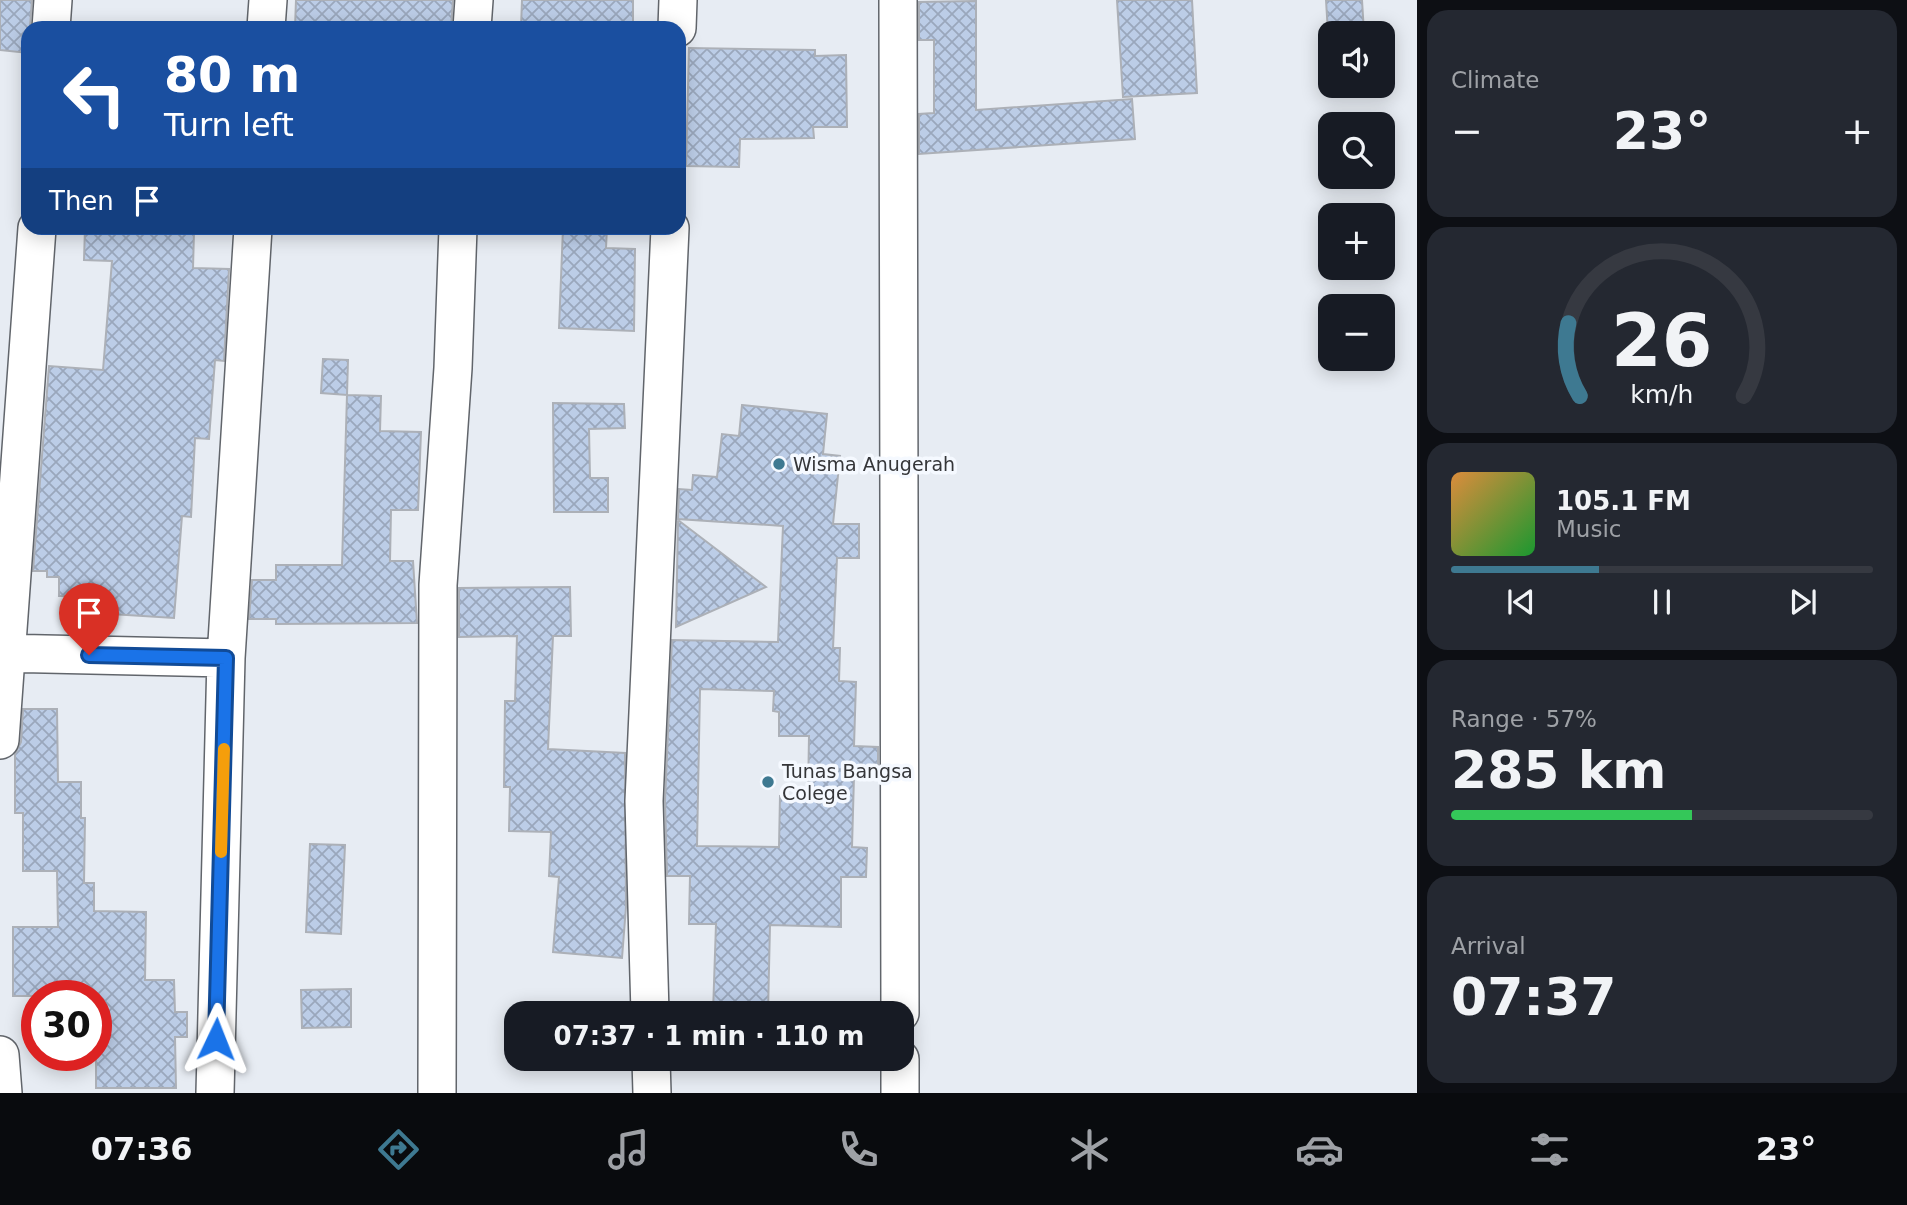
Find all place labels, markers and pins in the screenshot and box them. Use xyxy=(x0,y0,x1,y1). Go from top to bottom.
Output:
place label: Wisma Anugerah xyxy=(793,453,955,475)
marker: Wisma Anugerah xyxy=(771,456,787,472)
pin xyxy=(59,583,119,655)
place label: Tunas Bangsa Colege xyxy=(781,760,913,804)
marker: Tunas Bangsa Colege xyxy=(760,774,776,790)

